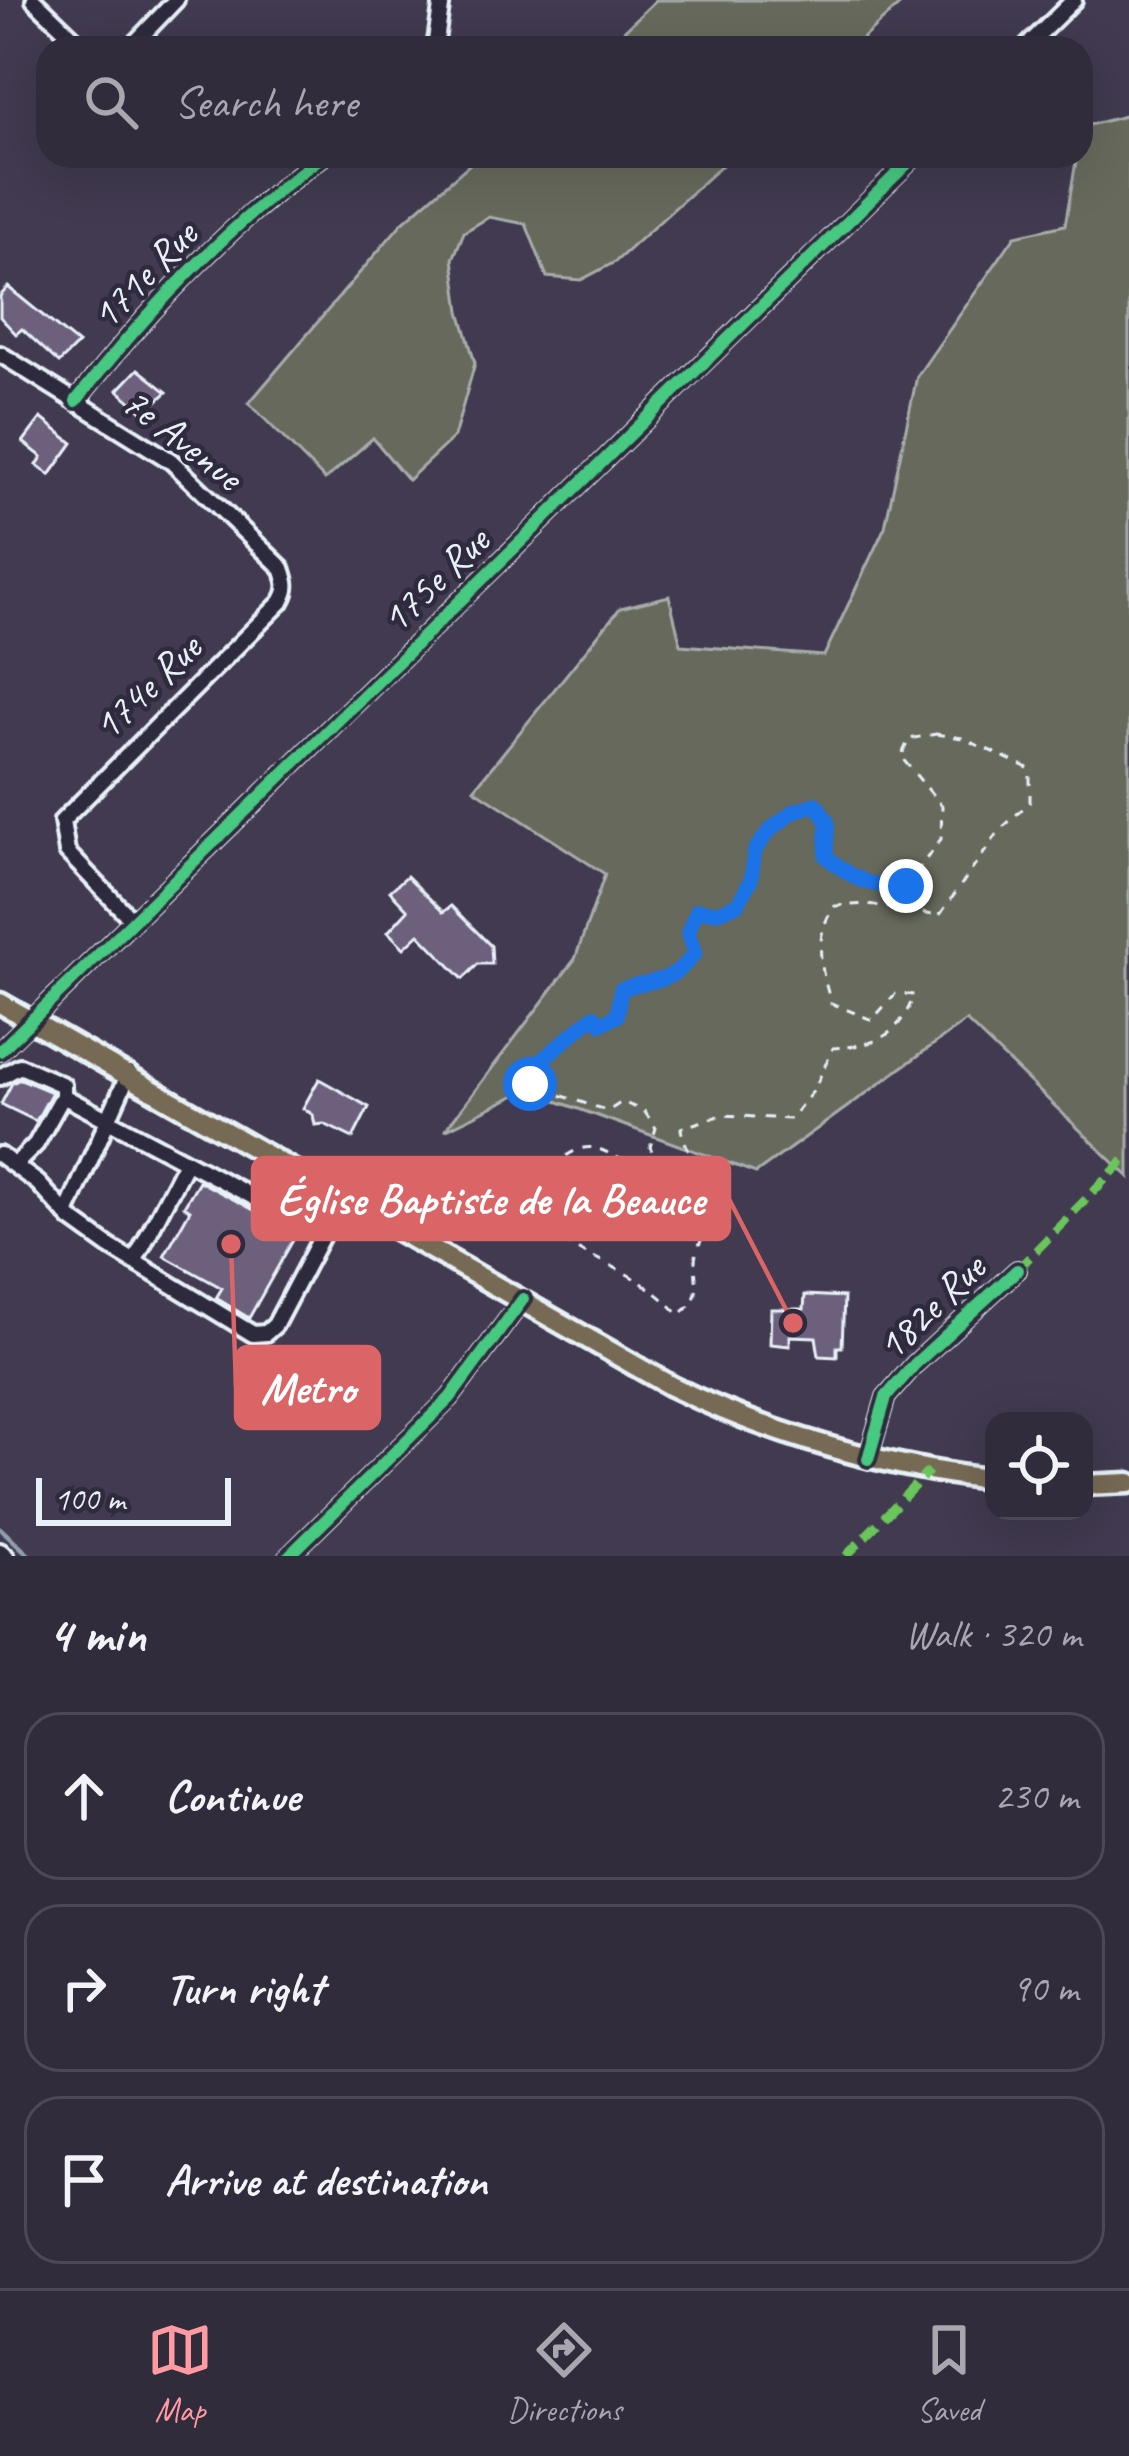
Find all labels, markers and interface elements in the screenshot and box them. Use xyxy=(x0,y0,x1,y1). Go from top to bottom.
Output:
search box xyxy=(36,36,1093,168)
icon: search xyxy=(78,69,144,135)
text: Search here xyxy=(174,74,357,131)
street label: 171e Rue xyxy=(79,208,210,341)
street label: 7e Avenue xyxy=(111,375,256,505)
street label: 175e Rue xyxy=(369,514,502,645)
street label: 174e Rue xyxy=(81,621,214,752)
route end xyxy=(879,859,933,913)
route start xyxy=(503,1057,557,1111)
callout: Église Baptiste de la Beauce xyxy=(253,1158,729,1239)
text: Église Baptiste de la Beauce xyxy=(277,1171,708,1228)
street label: 182e Rue xyxy=(865,1241,998,1372)
callout: Metro xyxy=(236,1347,379,1428)
text: Metro xyxy=(260,1360,359,1417)
map controls xyxy=(985,1412,1093,1520)
button: locate xyxy=(985,1412,1093,1520)
scale bar xyxy=(36,1472,231,1525)
text: 100 m xyxy=(54,1478,125,1520)
text: 4 min xyxy=(48,1602,146,1666)
text: Walk · 320 m xyxy=(905,1610,1081,1659)
icon: ahead xyxy=(51,1763,117,1829)
text: Continue xyxy=(165,1768,299,1825)
text: 230 m xyxy=(994,1772,1078,1821)
icon: right xyxy=(51,1955,117,2021)
text: Turn right xyxy=(165,1960,323,2017)
text: 90 m xyxy=(1012,1964,1078,2013)
icon: arrive xyxy=(51,2147,117,2213)
text: Arrive at destination xyxy=(165,2152,487,2209)
tab: Map xyxy=(147,2317,213,2431)
tab: Directions xyxy=(507,2317,622,2431)
tab: Saved xyxy=(916,2317,982,2431)

